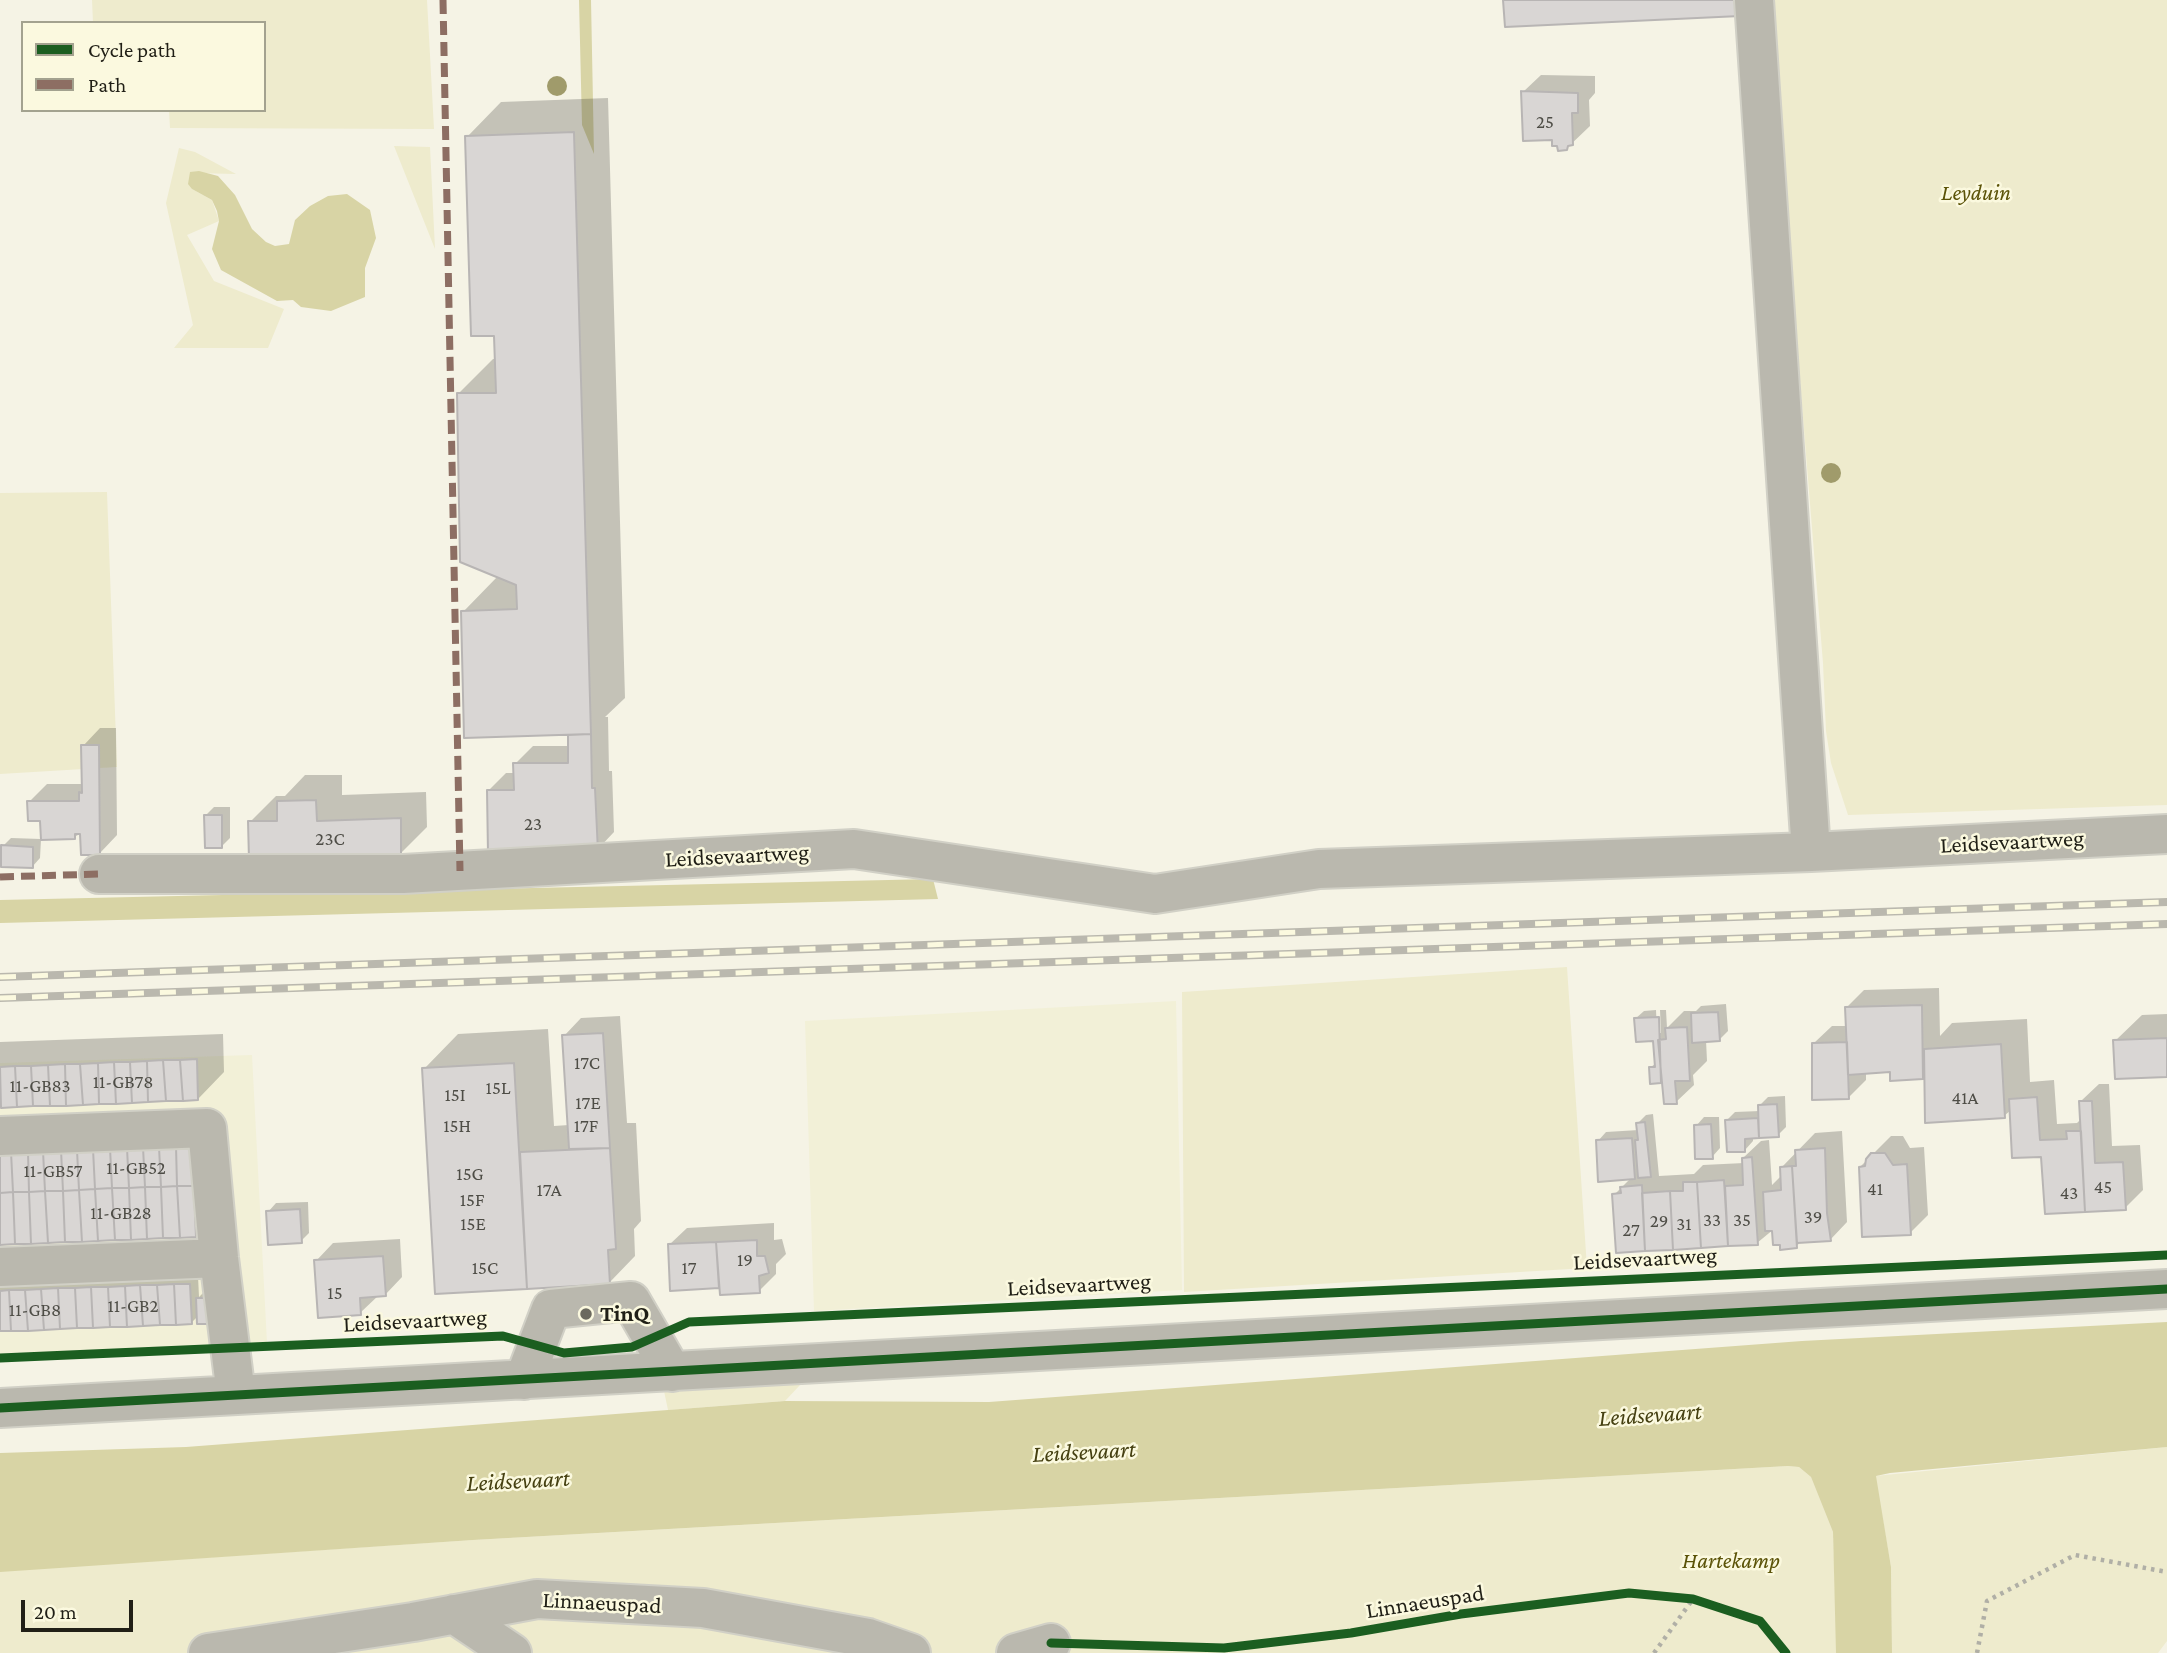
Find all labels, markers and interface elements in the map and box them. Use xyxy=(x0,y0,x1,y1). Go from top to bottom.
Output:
legend xyxy=(21,21,266,112)
text: Cycle path xyxy=(88,38,176,62)
text: Path xyxy=(88,73,126,97)
house number: 25 xyxy=(1536,111,1554,133)
park label: Leyduin xyxy=(1941,179,2011,207)
house number: 23 xyxy=(524,813,542,835)
street label: Leidsevaartweg xyxy=(1939,824,2085,860)
house number: 23C xyxy=(315,828,345,850)
street label: Leidsevaartweg xyxy=(664,838,810,874)
house number: 17C xyxy=(574,1052,600,1074)
house number: 11-GB78 xyxy=(93,1071,153,1093)
house number: 11-GB83 xyxy=(10,1075,70,1097)
house number: 15L xyxy=(486,1077,510,1099)
house number: 15I xyxy=(444,1084,466,1106)
house number: 41A xyxy=(1952,1087,1978,1109)
house number: 17E xyxy=(575,1092,601,1114)
house number: 15H xyxy=(443,1115,471,1137)
house number: 17F xyxy=(574,1115,598,1137)
house number: 11-GB52 xyxy=(106,1157,166,1179)
house number: 11-GB57 xyxy=(23,1160,83,1182)
house number: 15G xyxy=(456,1163,484,1185)
house number: 45 xyxy=(2094,1176,2112,1198)
house number: 41 xyxy=(1867,1178,1883,1200)
house number: 17A xyxy=(536,1179,562,1201)
house number: 43 xyxy=(2060,1182,2078,1204)
house number: 15F xyxy=(460,1189,484,1211)
house number: 11-GB28 xyxy=(90,1202,152,1224)
house number: 39 xyxy=(1804,1206,1822,1228)
house number: 33 xyxy=(1703,1209,1721,1231)
house number: 35 xyxy=(1733,1209,1751,1231)
house number: 29 xyxy=(1650,1210,1668,1232)
house number: 15E xyxy=(460,1213,486,1235)
house number: 31 xyxy=(1676,1213,1692,1235)
house number: 27 xyxy=(1622,1219,1640,1241)
street label: Leidsevaartweg xyxy=(1572,1241,1718,1277)
house number: 19 xyxy=(737,1249,753,1271)
house number: 15C xyxy=(472,1257,498,1279)
house number: 17 xyxy=(681,1257,697,1279)
street label: Leidsevaartweg xyxy=(1006,1267,1152,1303)
house number: 15 xyxy=(327,1282,343,1304)
house number: 11-GB2 xyxy=(107,1295,159,1317)
house number: 11-GB8 xyxy=(9,1299,61,1321)
place label: TinQ xyxy=(600,1300,650,1328)
street label: Leidsevaartweg xyxy=(342,1303,488,1339)
marker: TinQ xyxy=(578,1306,594,1322)
water label: Leidsevaart xyxy=(1597,1397,1703,1433)
water label: Leidsevaart xyxy=(1032,1435,1136,1469)
water label: Leidsevaart xyxy=(466,1464,570,1498)
park label: Hartekamp xyxy=(1682,1547,1780,1575)
street label: Linnaeuspad xyxy=(1364,1579,1486,1625)
scale bar xyxy=(24,1586,136,1630)
street label: Linnaeuspad xyxy=(542,1586,662,1620)
text: 20 m xyxy=(34,1600,77,1624)

